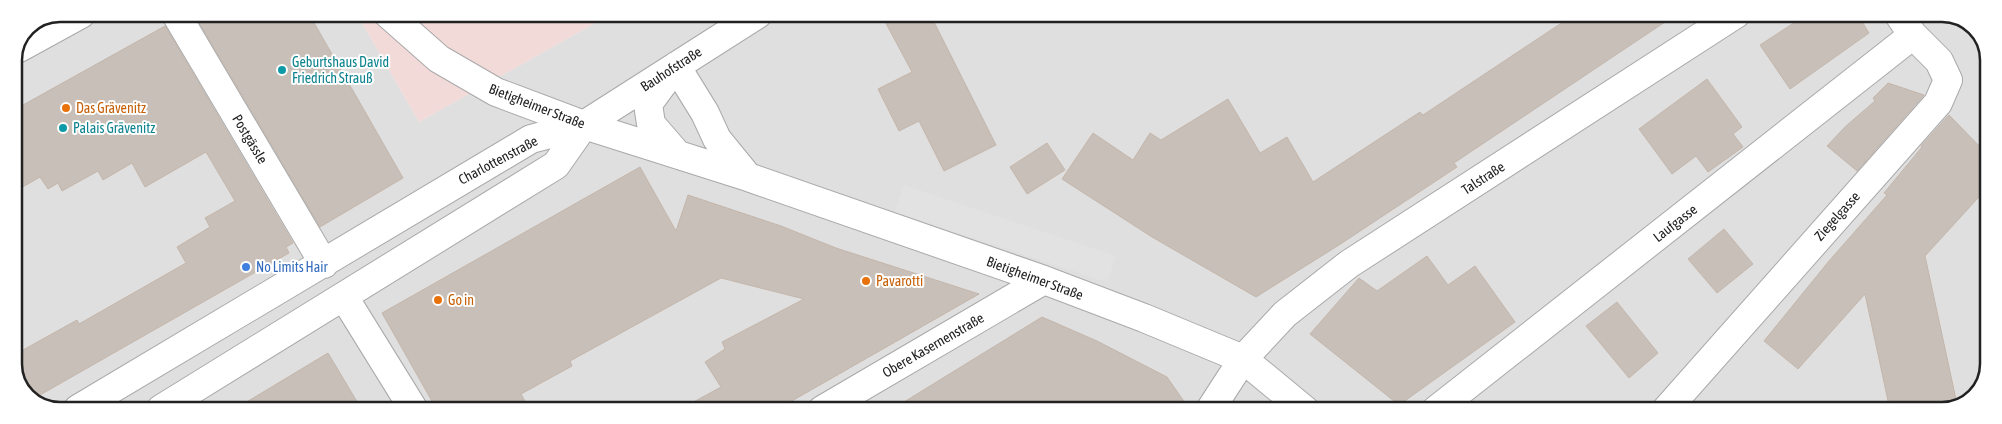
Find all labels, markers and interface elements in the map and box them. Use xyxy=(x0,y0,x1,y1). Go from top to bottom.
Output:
street label: Bauhofstraße xyxy=(638,43,704,95)
place label: Geburtshaus David Friedrich Strauß xyxy=(292,54,389,86)
marker: Geburtshaus David Friedrich Strauß xyxy=(276,64,288,76)
street label: Bietigheimer Straße xyxy=(487,80,587,132)
place label: Das Grävenitz xyxy=(76,100,146,116)
marker: Das Grävenitz xyxy=(60,102,72,114)
street label: Postgässle xyxy=(229,112,271,166)
place label: Palais Grävenitz xyxy=(73,120,155,136)
marker: Palais Grävenitz xyxy=(57,122,69,134)
street label: Charlottenstraße xyxy=(456,132,540,188)
street label: Talstraße xyxy=(1459,158,1507,198)
street label: Ziegelgasse xyxy=(1811,188,1863,244)
street label: Laufgasse xyxy=(1650,201,1700,245)
street label: Bietigheimer Straße xyxy=(985,253,1085,303)
place label: No Limits Hair xyxy=(256,259,328,275)
marker: No Limits Hair xyxy=(240,261,252,273)
place label: Pavarotti xyxy=(876,273,923,289)
marker: Pavarotti xyxy=(860,275,872,287)
place label: Go in xyxy=(448,292,474,308)
marker: Go in xyxy=(432,294,444,306)
street label: Obere Kasernenstraße xyxy=(880,309,986,381)

